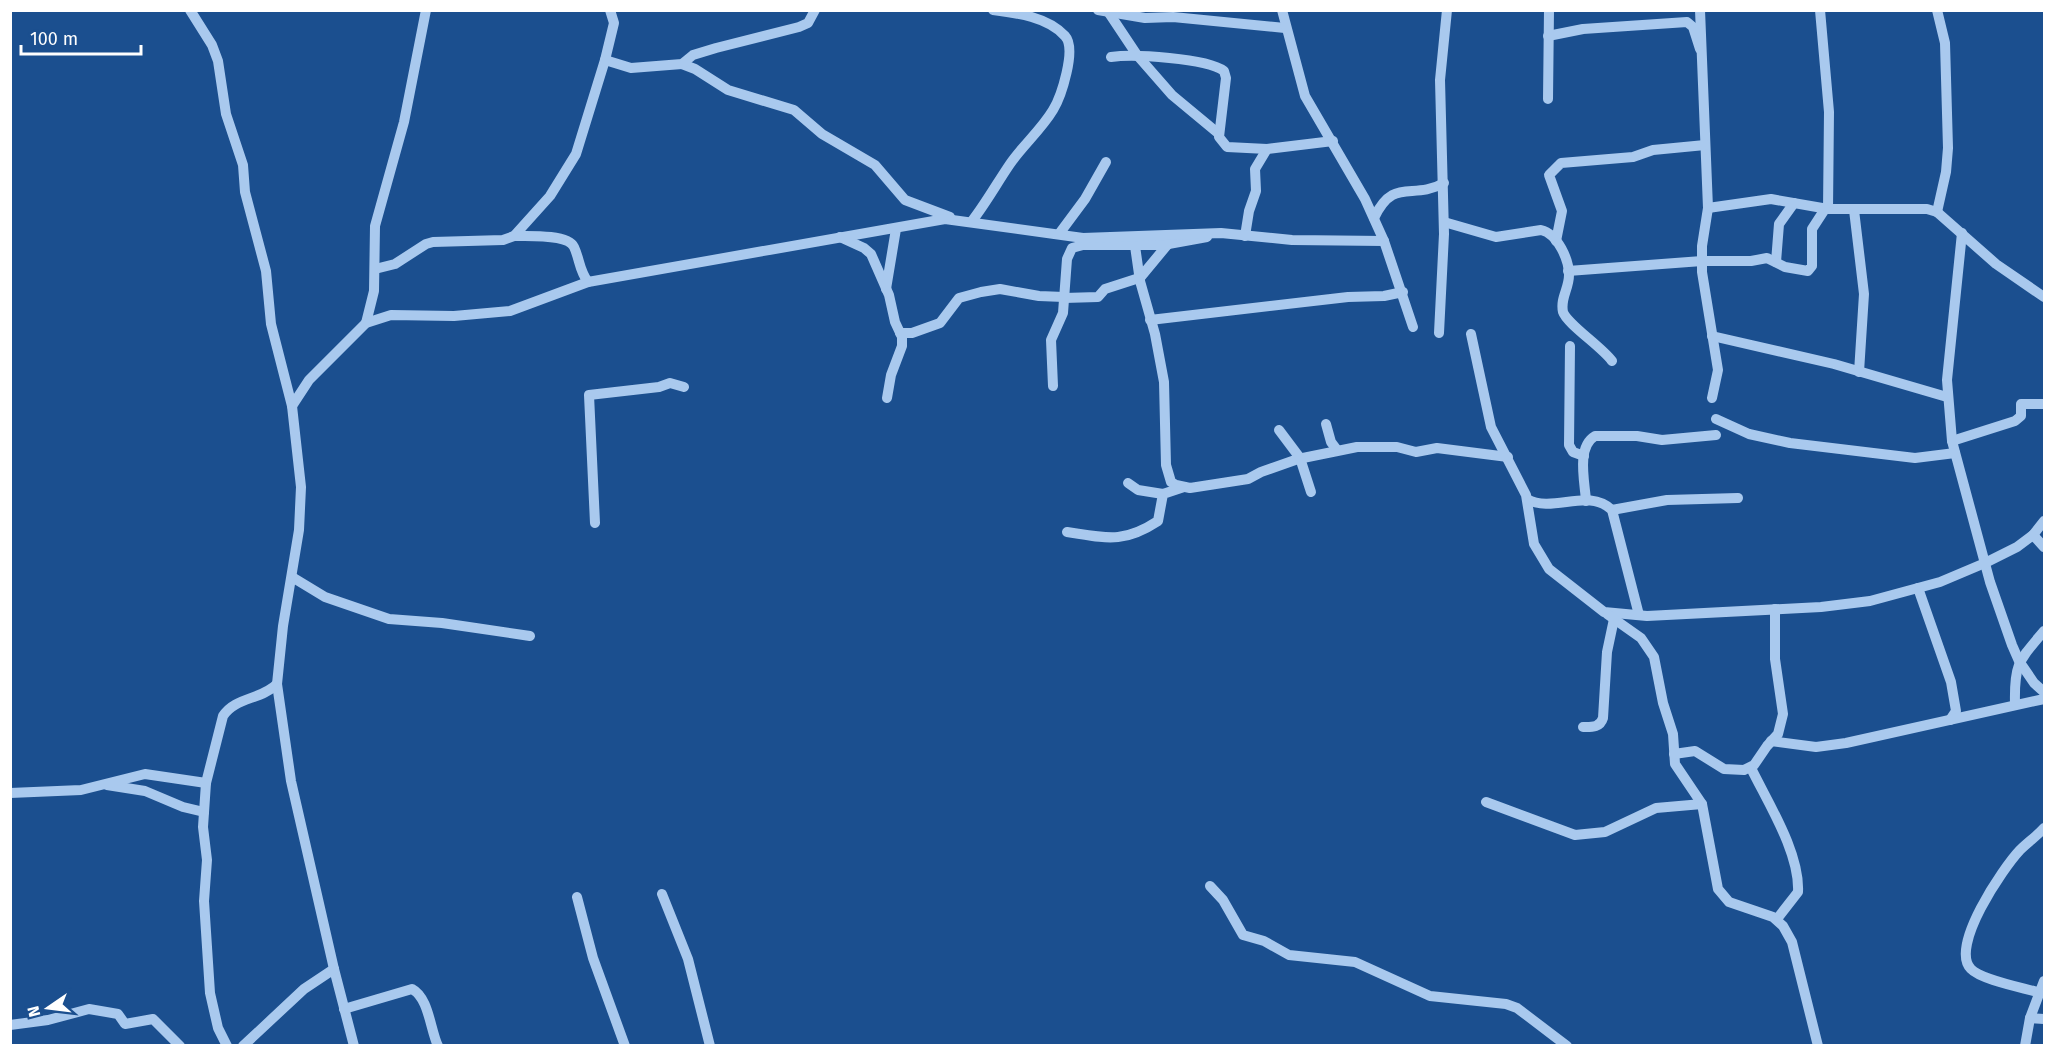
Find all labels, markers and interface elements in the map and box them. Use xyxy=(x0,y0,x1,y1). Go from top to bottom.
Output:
scale bar xyxy=(21,18,141,56)
text: 100 m xyxy=(30,28,78,50)
north arrow xyxy=(18,978,78,1038)
text: N xyxy=(23,1004,44,1019)

